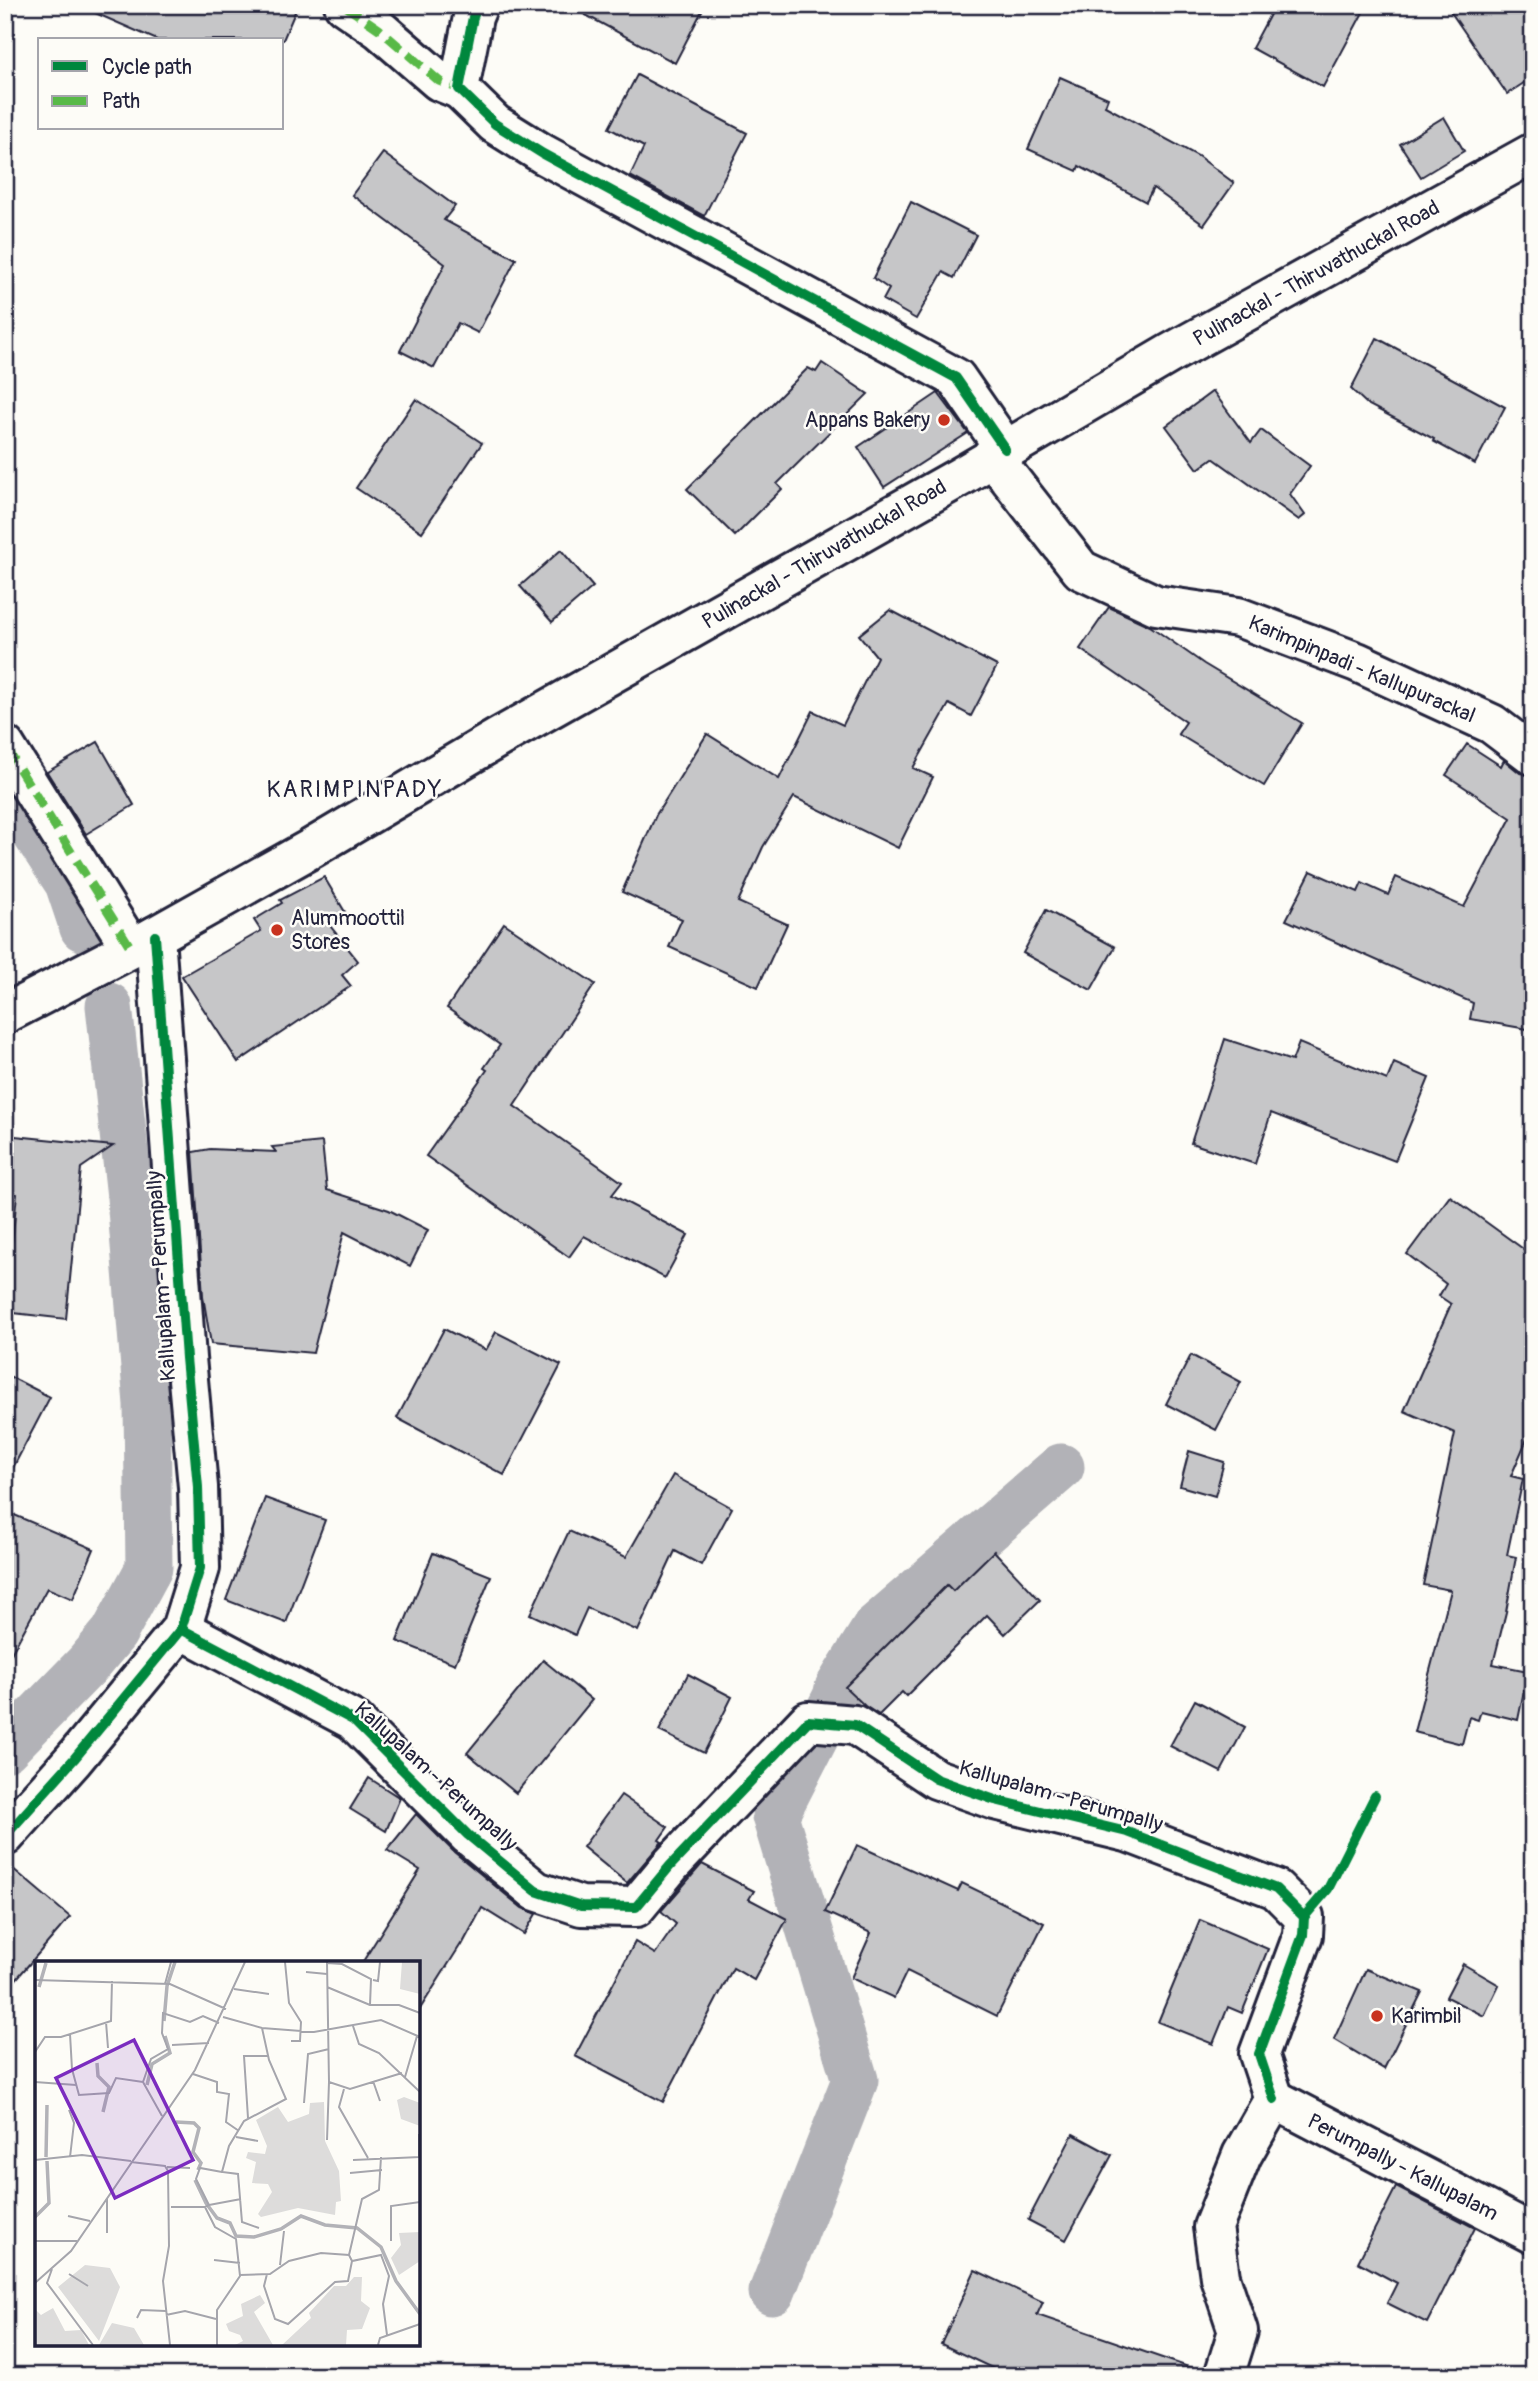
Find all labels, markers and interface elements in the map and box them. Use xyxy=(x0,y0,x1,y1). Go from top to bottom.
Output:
legend xyxy=(38,38,284,130)
text: Cycle path xyxy=(102,54,192,81)
text: Path xyxy=(102,88,140,115)
street label: Pulinackal - Thiruvathuckal Road xyxy=(1188,194,1444,353)
place label: Appans Bakery xyxy=(805,407,930,434)
marker: Appans Bakery xyxy=(936,412,952,428)
street label: Pulinackal - Thiruvathuckal Road xyxy=(697,473,951,636)
street label: Karimpinpadi - Kallupurackal xyxy=(1244,609,1479,730)
district label: KARIMPINPADY xyxy=(267,775,443,804)
place label: Alummoottil Stores xyxy=(291,905,405,956)
marker: Alummoottil Stores xyxy=(269,922,285,938)
street label: Kallupalam - Perumpally xyxy=(141,1170,182,1382)
street label: Kallupalam - Perumpally xyxy=(348,1696,523,1857)
street label: Kallupalam - Perumpally xyxy=(956,1754,1166,1839)
inset map xyxy=(35,1961,420,2346)
place label: Karimbil xyxy=(1391,2003,1462,2030)
marker: Karimbil xyxy=(1369,2008,1385,2024)
street label: Perumpally - Kallupalam xyxy=(1303,2108,1503,2227)

